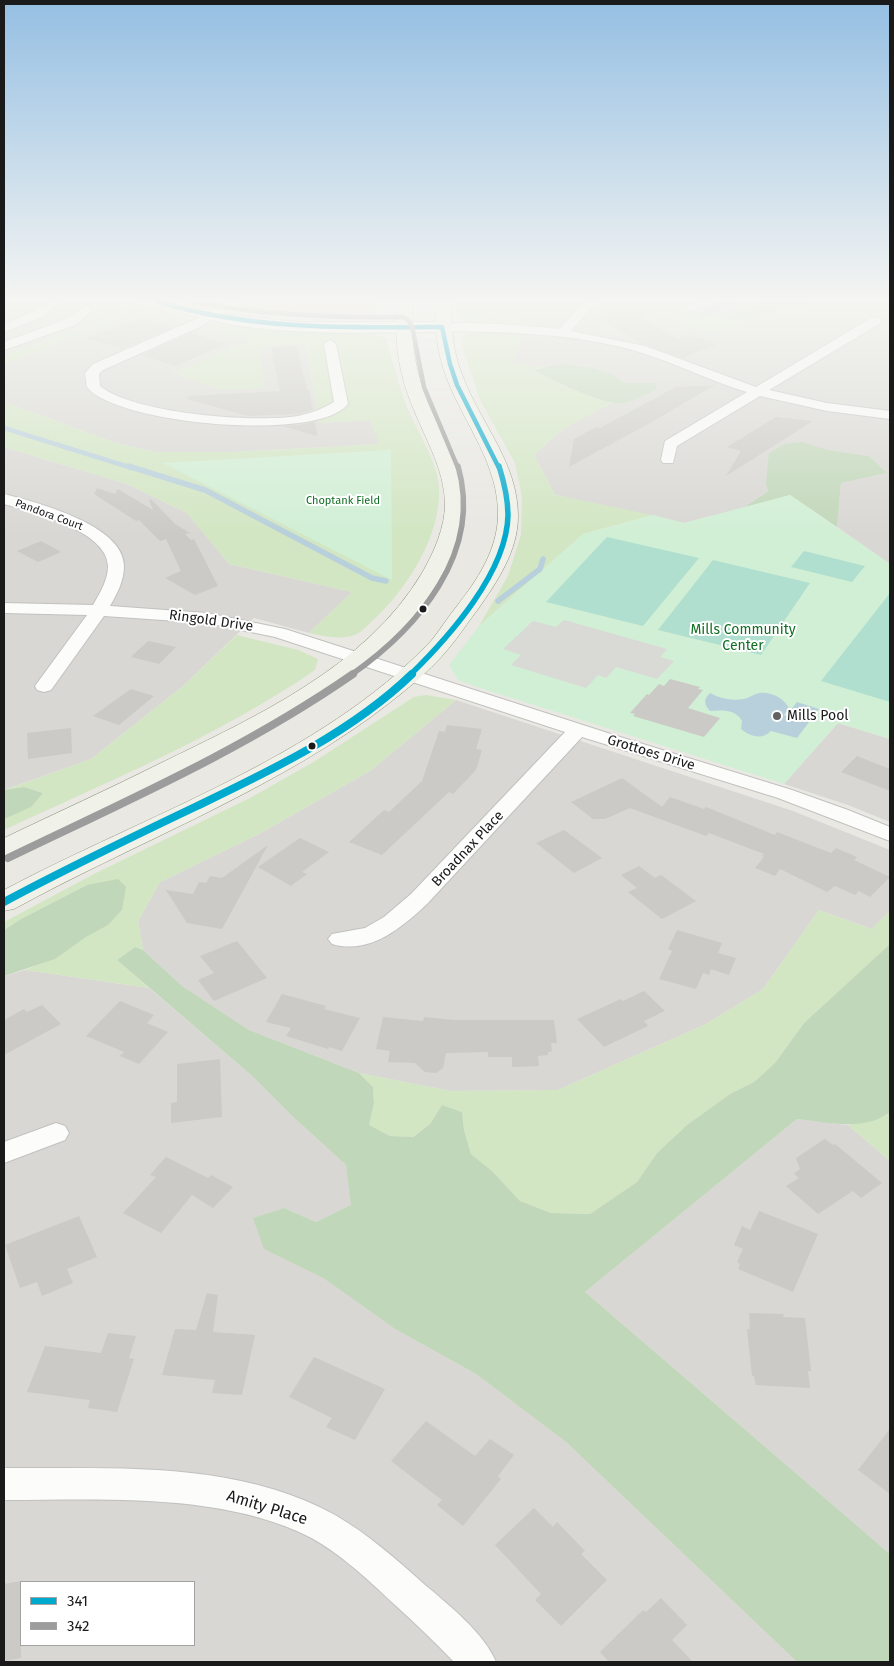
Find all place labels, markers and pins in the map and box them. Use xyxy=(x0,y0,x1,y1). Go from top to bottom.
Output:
unlabelled marker xyxy=(418,604,428,614)
place label: Mills Pool xyxy=(787,708,848,724)
marker: Mills Pool xyxy=(771,710,783,722)
unlabelled marker xyxy=(307,741,317,751)

